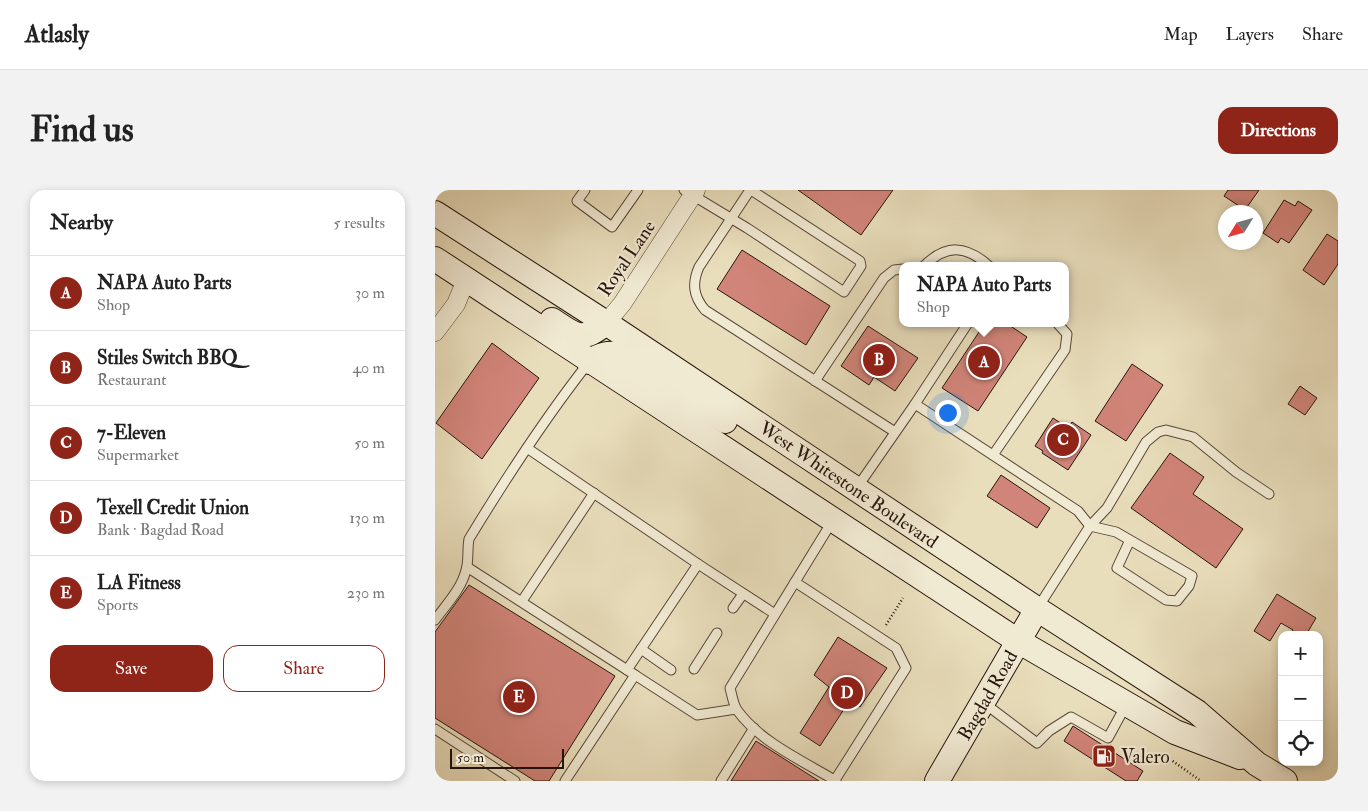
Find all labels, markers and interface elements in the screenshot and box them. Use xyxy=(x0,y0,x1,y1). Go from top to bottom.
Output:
text: Atlasly xyxy=(25,19,89,50)
text: Map xyxy=(1164,23,1198,46)
text: Layers xyxy=(1226,23,1274,46)
text: Share xyxy=(1302,23,1343,46)
button: Directions xyxy=(1218,107,1338,154)
text: Find us xyxy=(30,108,134,152)
north arrow xyxy=(1218,205,1263,250)
text: Nearby xyxy=(50,209,113,236)
text: 5 results xyxy=(334,213,385,233)
street label: Royal Lane xyxy=(593,216,661,301)
popup xyxy=(899,262,1069,327)
text: NAPA Auto Parts xyxy=(97,271,232,295)
text: NAPA Auto Parts xyxy=(917,273,1051,297)
text: A xyxy=(61,283,71,303)
text: 30 m xyxy=(355,283,385,303)
text: Shop xyxy=(97,295,130,315)
text: Shop xyxy=(917,297,950,317)
pin: B xyxy=(863,341,895,379)
pin: A xyxy=(968,343,1000,381)
text: Stiles Switch BBQ xyxy=(97,346,238,370)
text: B xyxy=(61,358,71,378)
text: 40 m xyxy=(352,358,385,378)
text: Restaurant xyxy=(97,370,166,390)
your location xyxy=(935,400,961,426)
street label: West Whitestone Boulevard xyxy=(754,415,943,554)
text: 7-Eleven xyxy=(97,421,166,445)
pin: C xyxy=(1047,421,1079,459)
text: C xyxy=(60,433,72,453)
text: 50 m xyxy=(354,433,385,453)
text: Supermarket xyxy=(97,445,179,465)
text: Texell Credit Union xyxy=(97,496,249,520)
text: D xyxy=(59,508,73,528)
text: 130 m xyxy=(349,508,385,528)
text: Bank · Bagdad Road xyxy=(97,520,224,540)
text: LA Fitness xyxy=(97,571,181,595)
text: E xyxy=(60,583,72,603)
text: 230 m xyxy=(347,583,385,603)
text: Sports xyxy=(97,595,138,615)
map controls xyxy=(1278,631,1323,766)
button: + xyxy=(1278,631,1323,676)
button: Save xyxy=(50,645,213,692)
button: Share xyxy=(223,645,385,692)
street label: Bagdad Road xyxy=(953,646,1024,745)
pin: D xyxy=(831,674,863,712)
button: − xyxy=(1278,676,1323,721)
pin: E xyxy=(503,678,535,716)
button: locate xyxy=(1278,721,1323,766)
fuel station icon: Valero xyxy=(1091,743,1117,769)
place label: Valero xyxy=(1121,745,1170,769)
scale bar xyxy=(450,746,564,769)
text: 50 m xyxy=(457,749,484,766)

